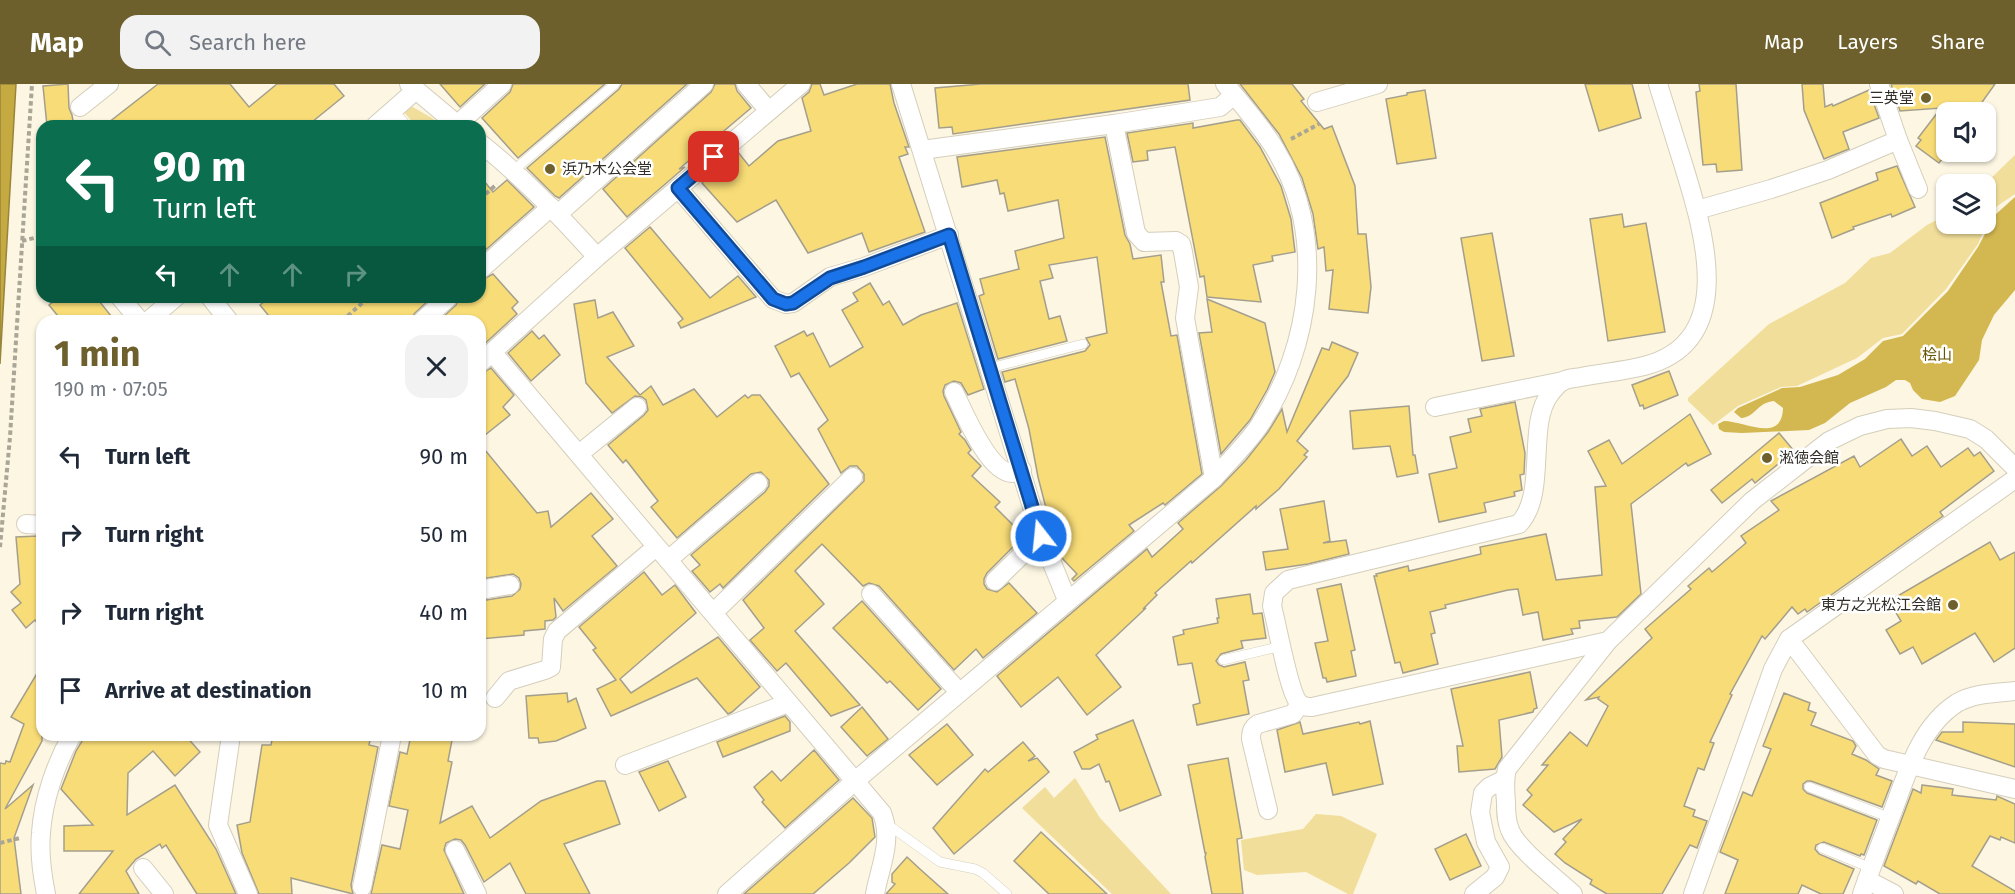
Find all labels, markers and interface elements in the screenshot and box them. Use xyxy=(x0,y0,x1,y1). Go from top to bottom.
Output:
search box xyxy=(120,15,540,69)
text: Map xyxy=(30,26,84,59)
icon: search xyxy=(141,26,174,59)
text: Search here xyxy=(189,29,307,56)
text: Map xyxy=(1764,29,1804,55)
text: Layers xyxy=(1837,29,1898,55)
text: Share xyxy=(1931,29,1985,55)
place label: 三英堂 xyxy=(1869,89,1914,107)
marker: 三英堂 xyxy=(1919,91,1933,105)
map controls xyxy=(1936,102,1996,234)
button: sound xyxy=(1936,102,1996,162)
pin xyxy=(688,131,739,182)
icon: arrive xyxy=(697,140,730,173)
text: 90 m xyxy=(153,142,247,192)
icon: left xyxy=(54,144,132,222)
place label: 浜乃木公会堂 xyxy=(562,160,652,178)
marker: 浜乃木公会堂 xyxy=(543,162,557,176)
button: layers xyxy=(1936,174,1996,234)
text: Turn left xyxy=(153,193,256,225)
icon: left xyxy=(150,258,183,291)
icon: ahead xyxy=(213,258,246,291)
icon: ahead xyxy=(276,258,309,291)
icon: right xyxy=(339,258,372,291)
text: 1 min xyxy=(54,332,141,376)
button: close xyxy=(405,335,468,398)
park label: 桧山 xyxy=(1922,346,1952,364)
text: 190 m · 07:05 xyxy=(54,377,168,401)
icon: left xyxy=(54,440,87,473)
text: Turn left xyxy=(105,443,190,470)
text: 90 m xyxy=(419,443,468,470)
place label: 淞徳会館 xyxy=(1779,449,1839,467)
marker: 淞徳会館 xyxy=(1760,451,1774,465)
position arrow xyxy=(1009,504,1073,568)
icon: right xyxy=(54,518,87,551)
text: Turn right xyxy=(105,521,204,548)
text: 50 m xyxy=(420,521,468,548)
icon: right xyxy=(54,596,87,629)
place label: 東方之光松江会館 xyxy=(1821,596,1941,614)
marker: 東方之光松江会館 xyxy=(1946,598,1960,612)
text: Turn right xyxy=(105,599,204,626)
text: 40 m xyxy=(419,599,468,626)
icon: arrive xyxy=(54,674,87,707)
text: Arrive at destination xyxy=(105,677,312,704)
text: 10 m xyxy=(422,677,468,704)

